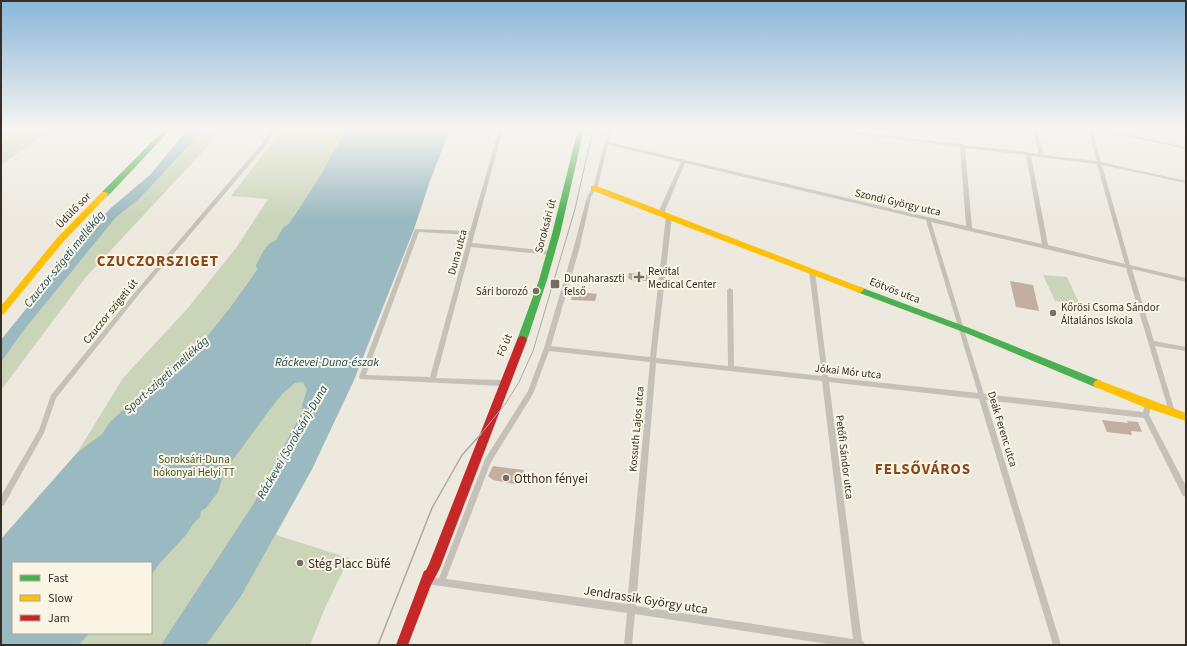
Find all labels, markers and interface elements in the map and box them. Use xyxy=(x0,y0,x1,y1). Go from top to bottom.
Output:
street label: Szondi György utca xyxy=(853,185,942,220)
street label: Üdülő sor xyxy=(52,189,94,232)
street label: Soroksári út xyxy=(531,197,560,255)
water label: Czuczor-szigeti mellékág xyxy=(20,207,109,311)
street label: Duna utca xyxy=(444,228,471,277)
district label: CZUCZORSZIGET xyxy=(97,251,219,272)
place label: Revital Medical Center xyxy=(648,264,716,292)
place label: Dunaharaszti felső xyxy=(564,271,625,299)
marker: Revital Medical Center xyxy=(633,271,645,283)
street label: Eötvös utca xyxy=(867,274,922,307)
street label: Czuczor szigeti út xyxy=(80,276,141,347)
marker: Dunaharaszti felső xyxy=(549,278,561,290)
place label: Sári borozó xyxy=(476,284,528,299)
marker: Sári borozó xyxy=(531,286,541,296)
place label: Kőrösi Csoma Sándor Általános Iskola xyxy=(1061,300,1160,328)
marker: Kőrösi Csoma Sándor Általános Iskola xyxy=(1048,308,1058,318)
street label: Fő út xyxy=(493,331,516,359)
water label: Sport-szigeti mellékág xyxy=(120,333,213,418)
water label: Ráckevei-Duna-észak xyxy=(275,354,379,371)
street label: Jókai Mór utca xyxy=(814,361,882,382)
water label: Ráckevei (Soroksári)-Duna xyxy=(253,382,332,502)
street label: Kossuth Lajos utca xyxy=(625,386,648,472)
street label: Deák Ferenc utca xyxy=(984,389,1021,469)
street label: Petőfi Sándor utca xyxy=(832,414,857,500)
park label: Soroksári-Duna hókonyai Helyi TT xyxy=(153,452,235,480)
district label: FELSŐVÁROS xyxy=(875,459,971,480)
place label: Otthon fényei xyxy=(514,470,588,488)
marker: Otthon fényei xyxy=(501,473,511,483)
place label: Stég Placc Büfé xyxy=(308,555,391,573)
marker: Stég Placc Büfé xyxy=(295,558,305,568)
legend xyxy=(12,562,152,634)
text: Fast xyxy=(48,570,68,587)
street label: Jendrassik György utca xyxy=(582,581,709,619)
text: Slow xyxy=(48,590,73,607)
text: Jam xyxy=(48,610,70,627)

